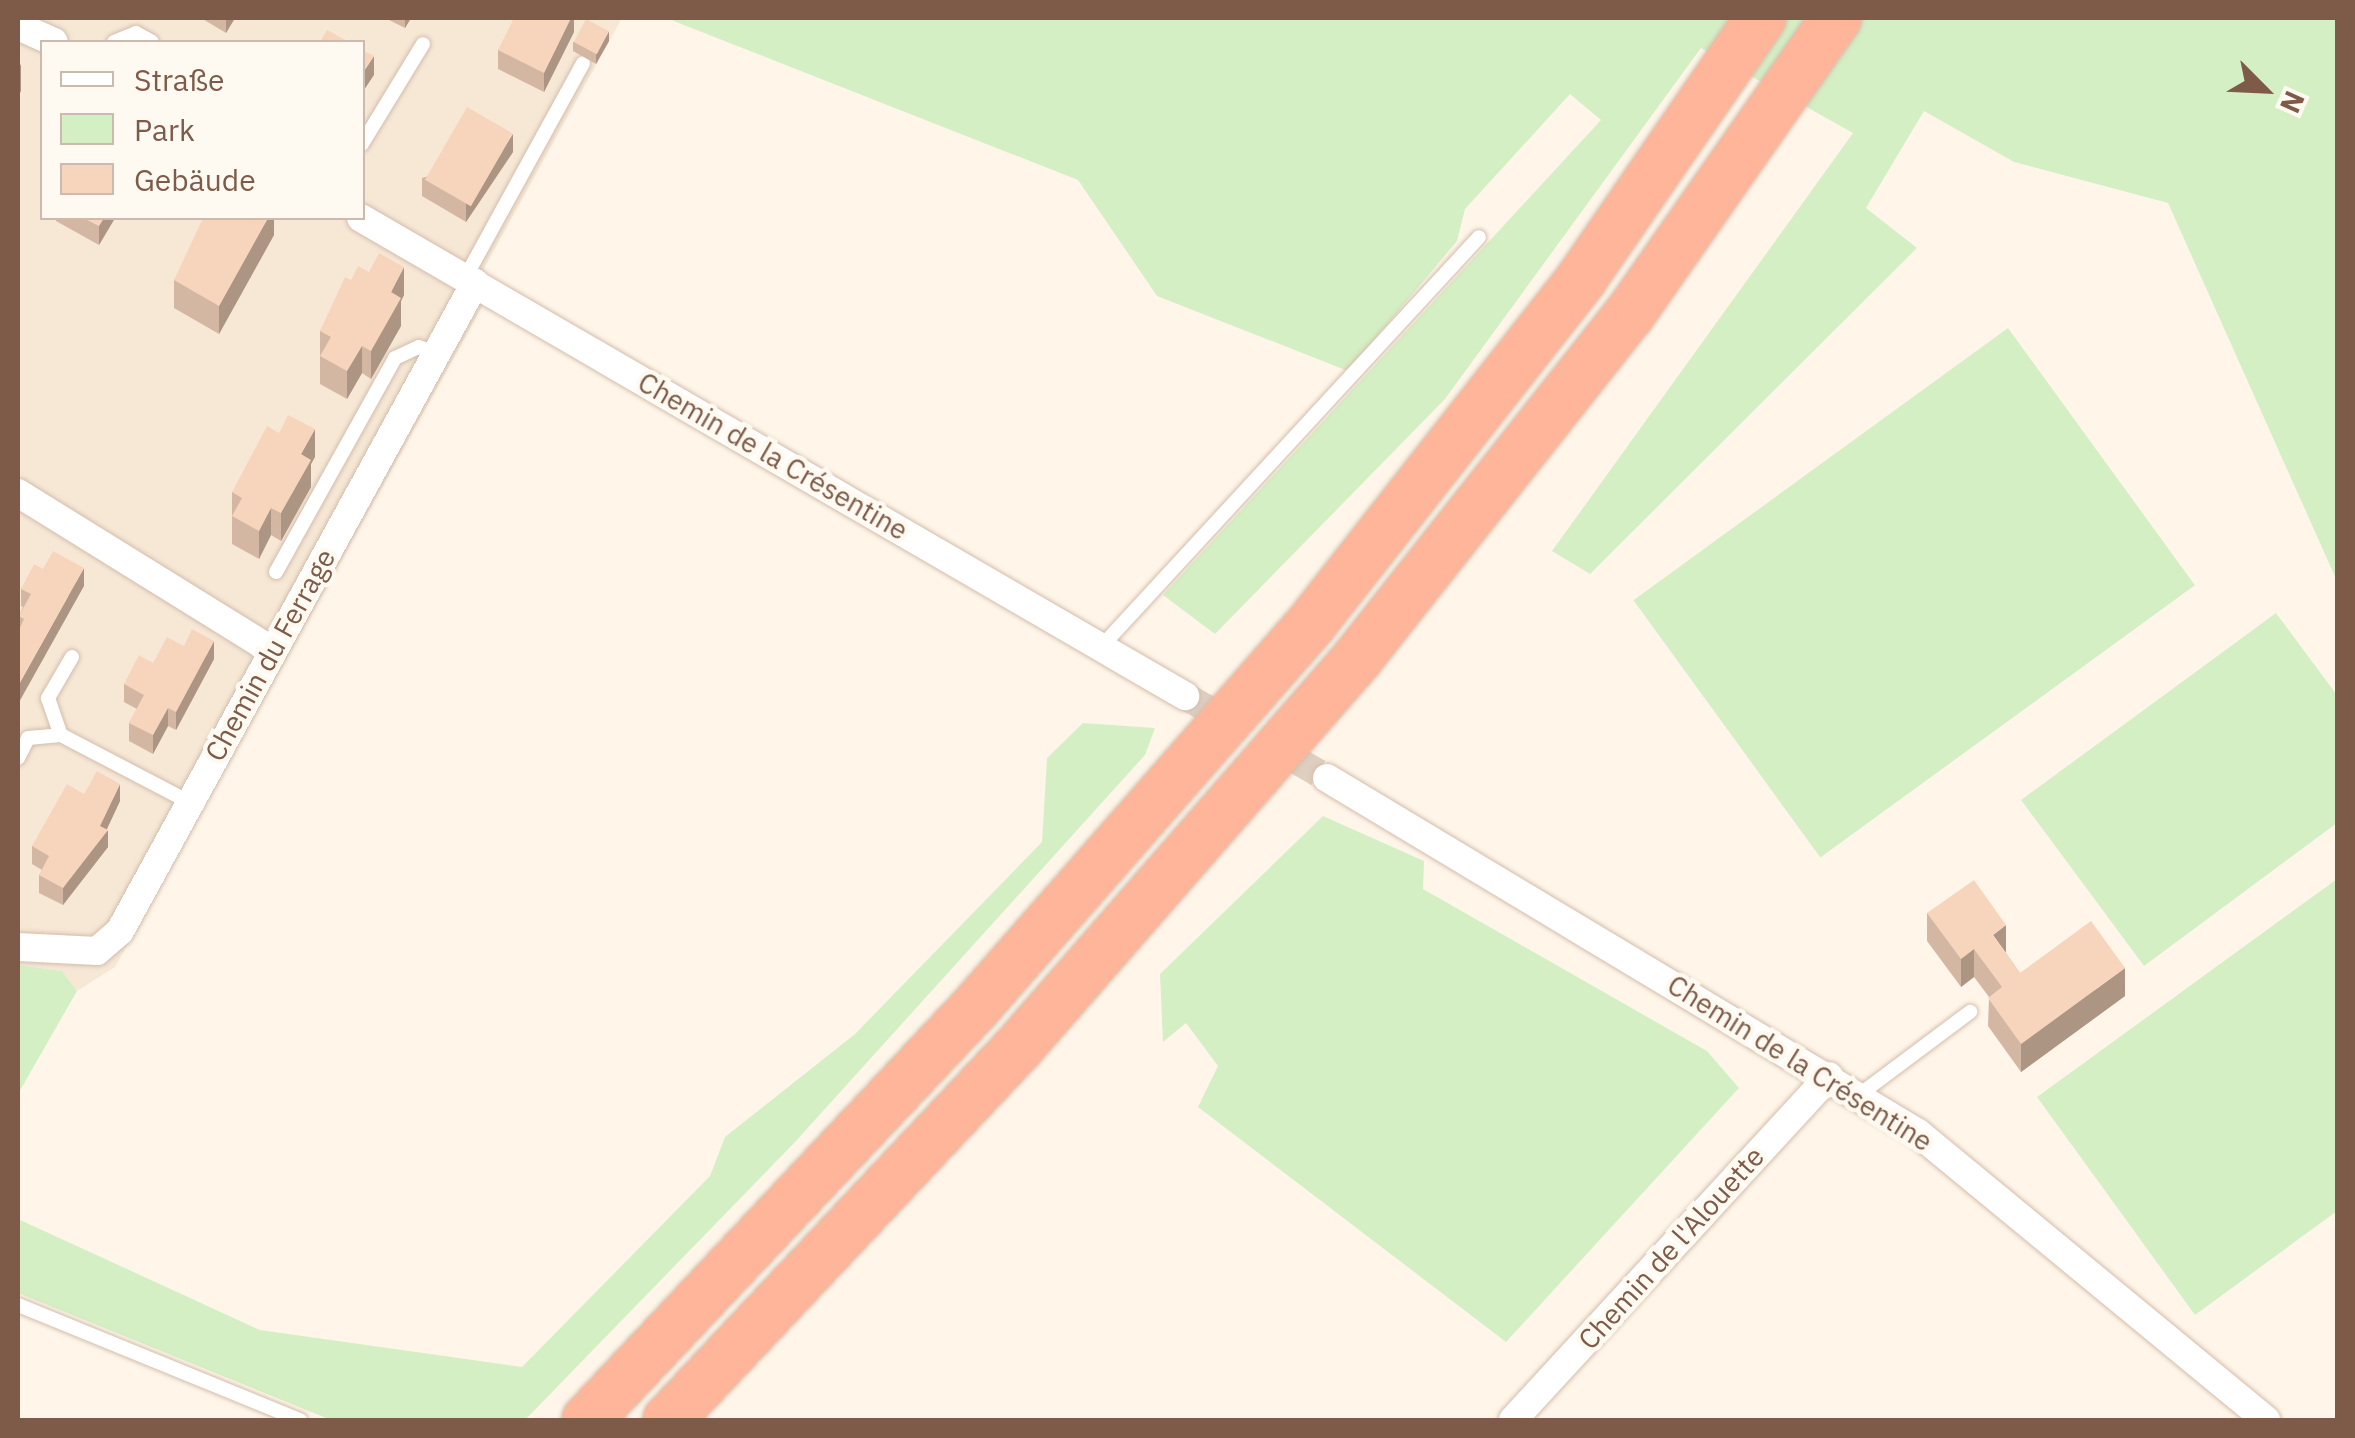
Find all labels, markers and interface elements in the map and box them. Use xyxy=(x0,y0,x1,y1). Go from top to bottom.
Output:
legend xyxy=(40,40,365,220)
north arrow xyxy=(2215,40,2315,140)
text: Straße xyxy=(134,60,225,99)
text: N xyxy=(2272,86,2314,119)
text: Park xyxy=(134,110,195,149)
text: Gebäude xyxy=(134,160,256,199)
street label: Chemin de la Crésentine xyxy=(632,365,914,547)
street label: Chemin du Ferrage xyxy=(198,543,342,767)
street label: Chemin de la Crésentine xyxy=(1661,968,1939,1158)
street label: Chemin de l'Alouette xyxy=(1571,1140,1771,1356)

